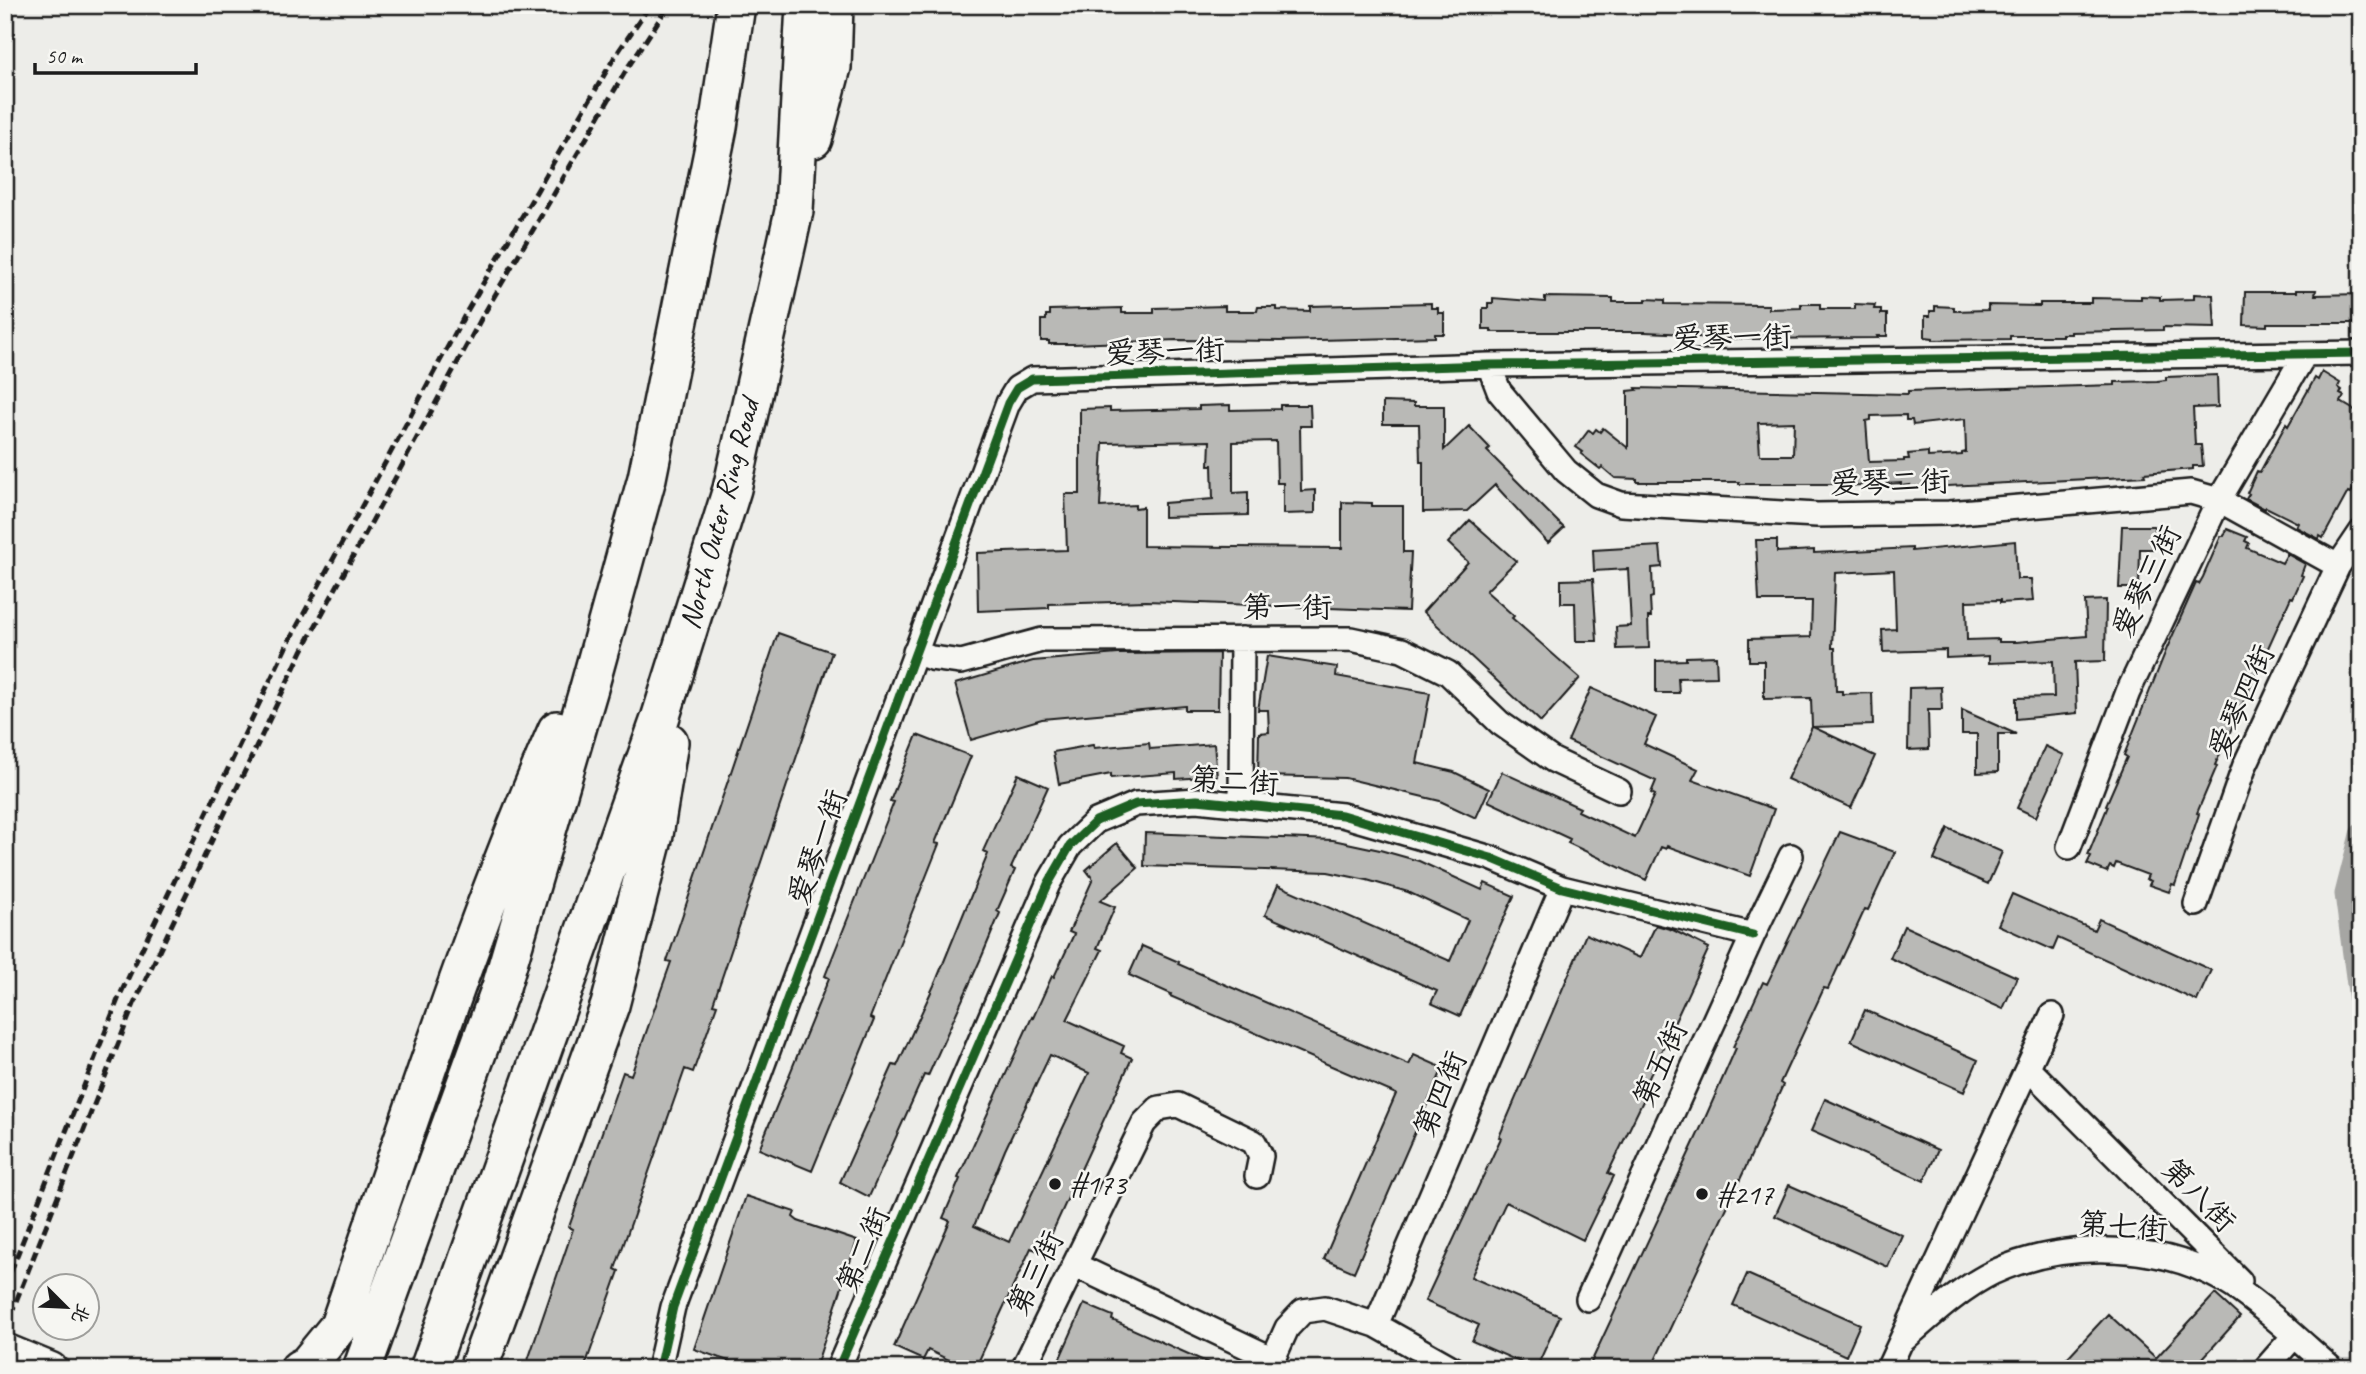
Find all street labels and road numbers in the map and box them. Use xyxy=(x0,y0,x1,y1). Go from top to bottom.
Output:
street label: 爱琴一街 xyxy=(1672,317,1792,357)
street label: 爱琴一街 xyxy=(1104,330,1226,372)
street label: North Outer Ring Road xyxy=(670,391,769,633)
street label: 爱琴二街 xyxy=(1830,462,1950,502)
street label: 爱琴三街 xyxy=(2103,519,2189,643)
street label: 第一街 xyxy=(1242,588,1332,626)
street label: 爱琴四街 xyxy=(2199,638,2283,764)
street label: 第二街 xyxy=(1188,759,1280,803)
street label: 爱琴一街 xyxy=(779,784,855,910)
street label: 第五街 xyxy=(1624,1015,1696,1113)
street label: 第四街 xyxy=(1405,1045,1475,1143)
street label: 第八街 xyxy=(2154,1150,2244,1240)
street label: 第二街 xyxy=(828,1201,898,1299)
street label: 第七街 xyxy=(2077,1204,2169,1248)
street label: 第三街 xyxy=(998,1224,1072,1322)

